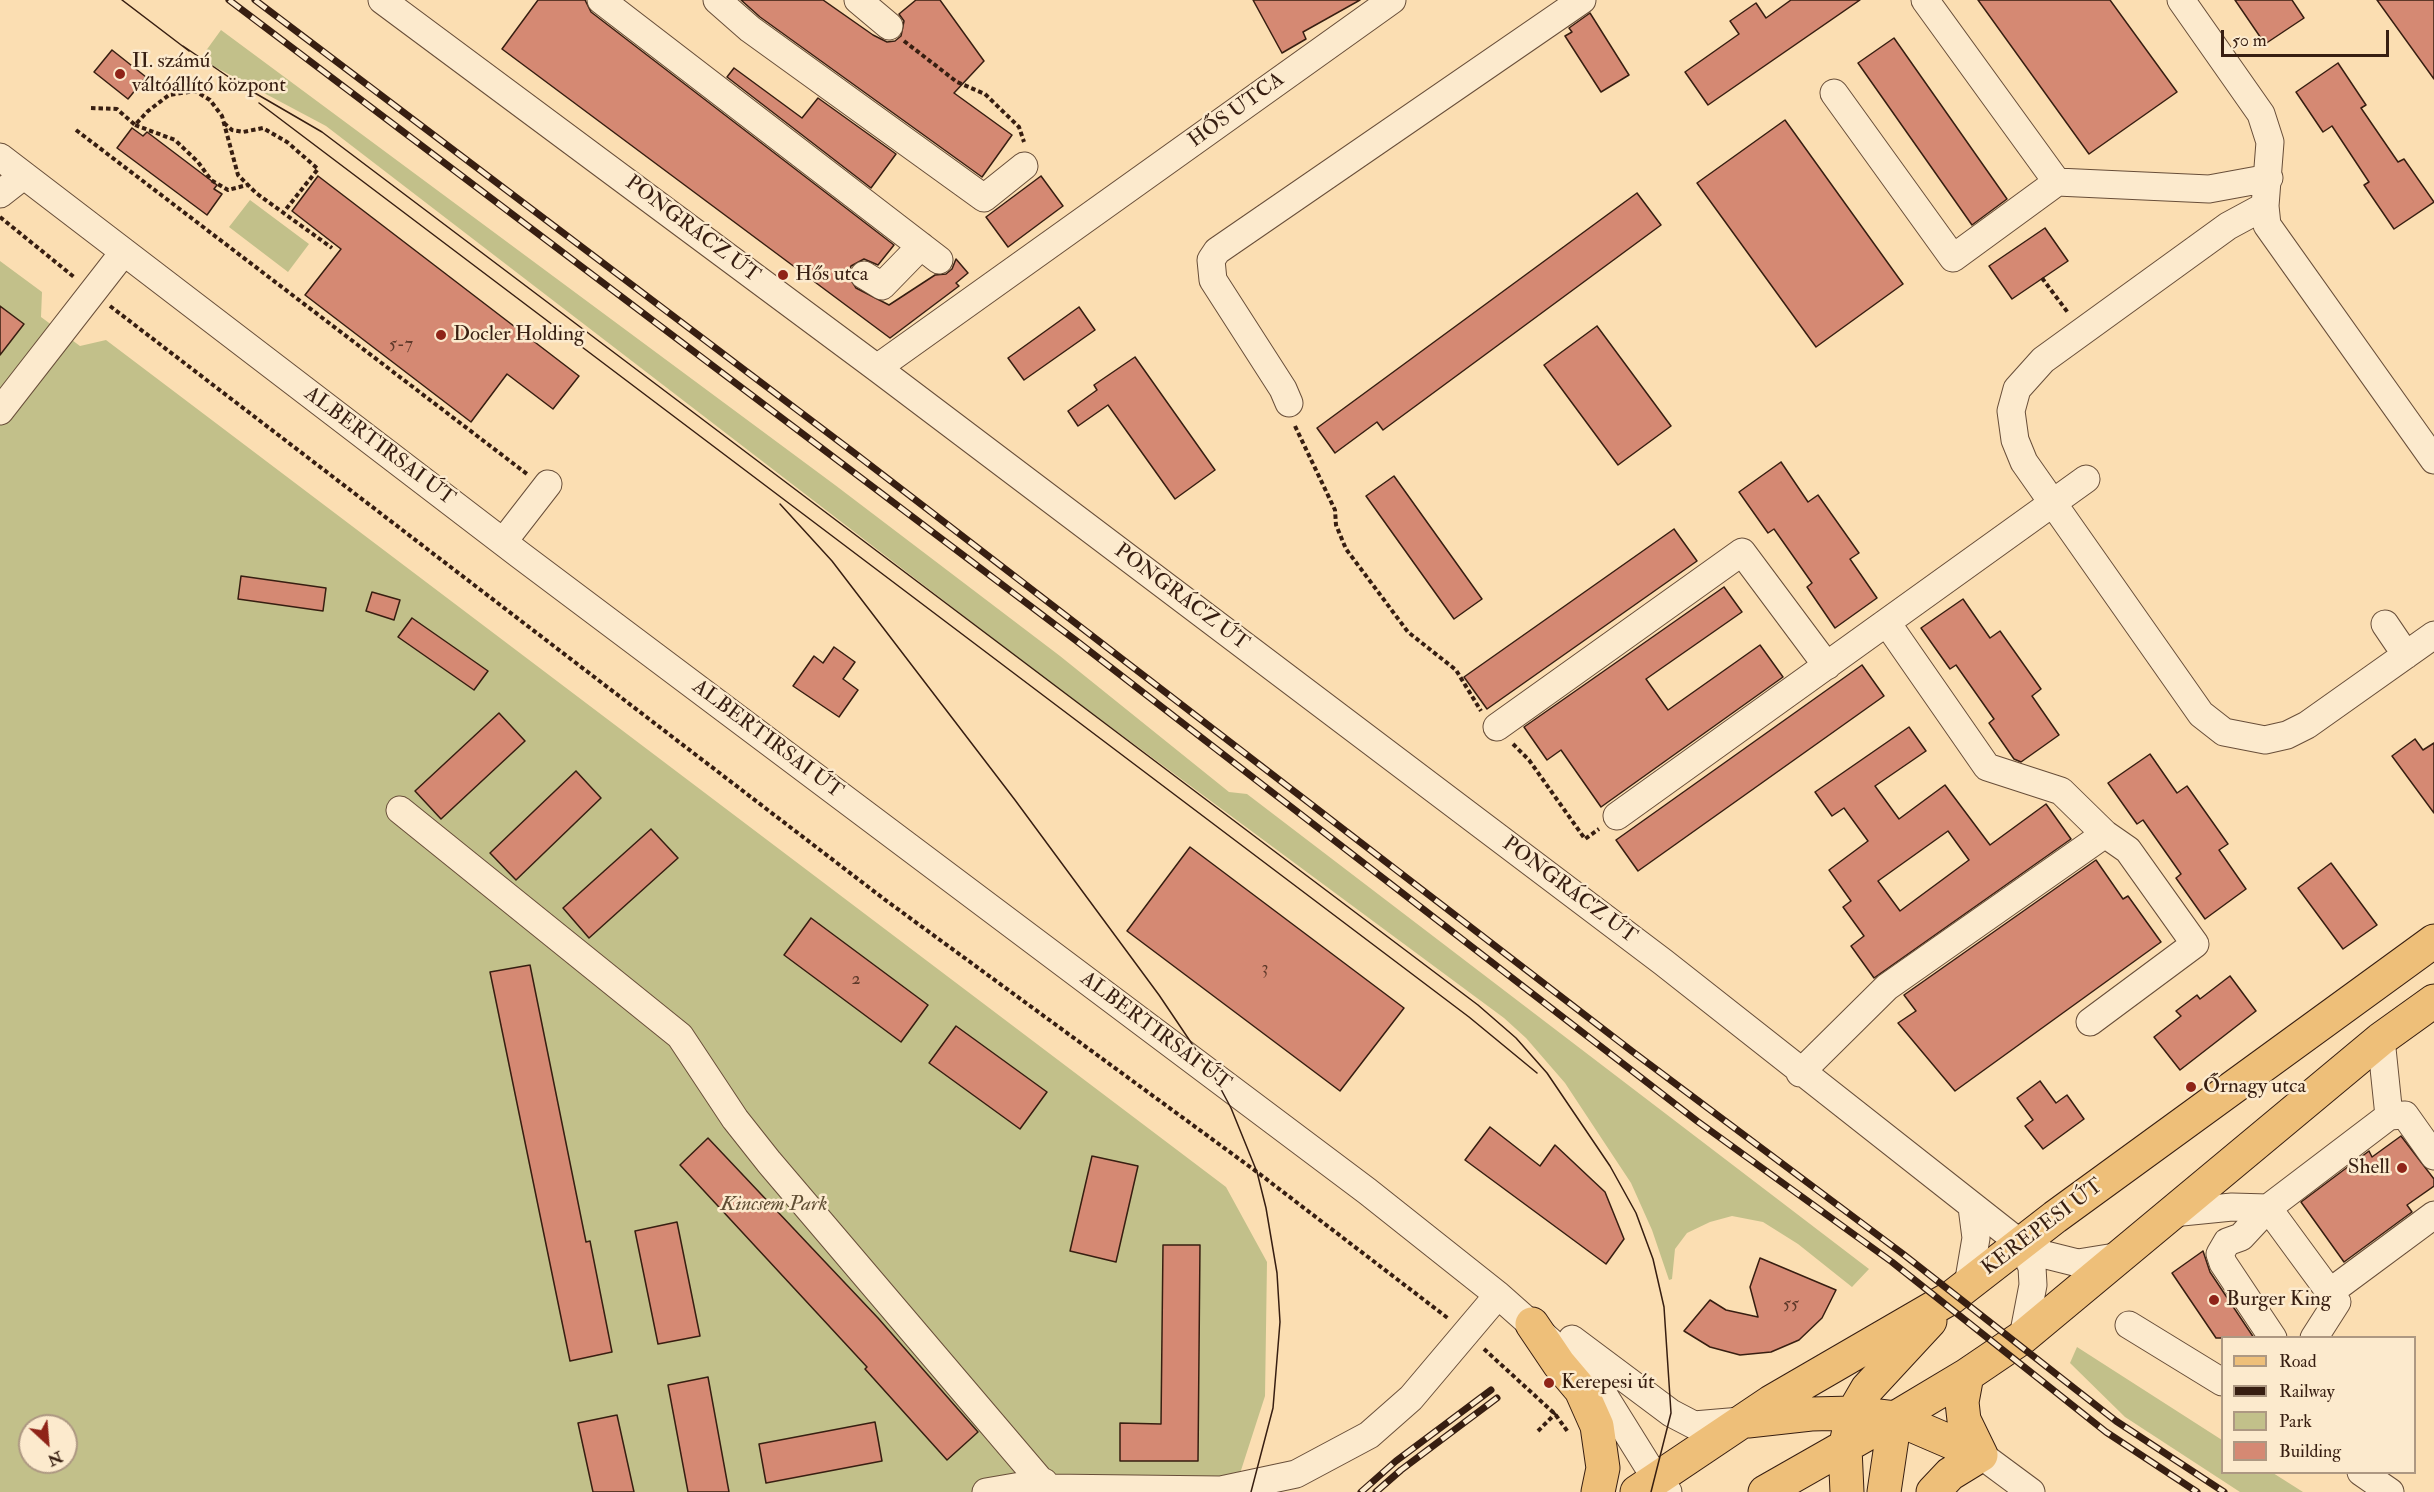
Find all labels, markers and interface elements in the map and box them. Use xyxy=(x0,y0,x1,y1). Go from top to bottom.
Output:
scale bar xyxy=(2224,18,2392,56)
text: 50 m xyxy=(2232,29,2267,52)
place label: II. számú váltóállító központ xyxy=(132,49,286,99)
marker: II. számú váltóállító központ xyxy=(113,67,127,81)
street label: HŐS UTCA xyxy=(1184,68,1290,154)
street label: PONGRÁCZ ÚT xyxy=(620,171,764,289)
place label: Hős utca xyxy=(795,262,868,288)
marker: Hős utca xyxy=(776,268,790,282)
place label: Docler Holding xyxy=(453,322,584,348)
marker: Docler Holding xyxy=(434,328,448,342)
house number: 5-7 xyxy=(389,334,413,356)
street label: ALBERTIRSAI ÚT xyxy=(299,382,459,512)
street label: PONGRÁCZ ÚT xyxy=(1109,539,1253,657)
street label: ALBERTIRSAI ÚT xyxy=(687,675,847,805)
street label: PONGRÁCZ ÚT xyxy=(1497,832,1641,950)
house number: 3 xyxy=(1262,958,1268,980)
street label: ALBERTIRSAI ÚT xyxy=(1075,967,1235,1097)
house number: 2 xyxy=(851,969,861,991)
place label: Őrnagy utca xyxy=(2203,1074,2306,1100)
marker: Őrnagy utca xyxy=(2184,1080,2198,1094)
place label: Shell xyxy=(2348,1155,2390,1181)
marker: Shell xyxy=(2395,1161,2409,1175)
street label: KEREPESI ÚT xyxy=(1977,1174,2109,1282)
park label: Kincsem Park xyxy=(720,1192,828,1218)
place label: Burger King xyxy=(2226,1287,2331,1313)
marker: Burger King xyxy=(2207,1293,2221,1307)
house number: 55 xyxy=(1783,1294,1799,1316)
legend xyxy=(2221,1336,2416,1474)
text: Road xyxy=(2279,1350,2317,1373)
place label: Kerepesi út xyxy=(1561,1370,1655,1396)
marker: Kerepesi út xyxy=(1542,1376,1556,1390)
text: Railway xyxy=(2279,1380,2335,1403)
text: Park xyxy=(2279,1410,2312,1433)
north arrow xyxy=(18,1414,78,1474)
text: Building xyxy=(2279,1440,2341,1463)
text: N xyxy=(44,1446,66,1471)

